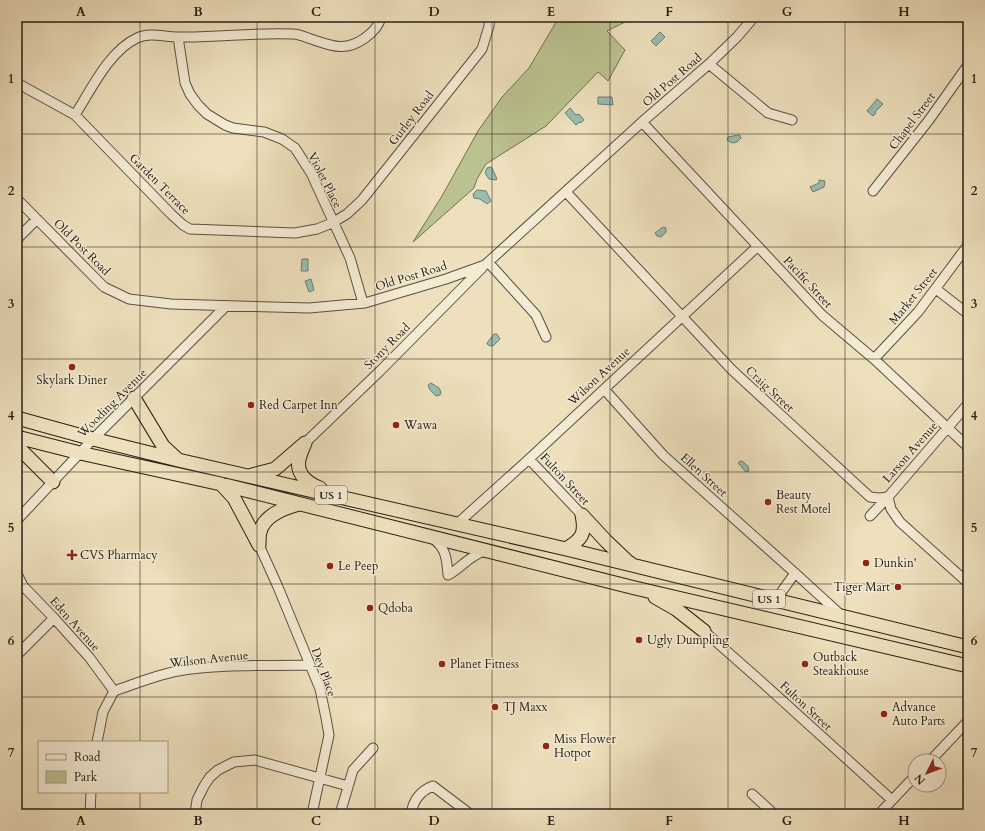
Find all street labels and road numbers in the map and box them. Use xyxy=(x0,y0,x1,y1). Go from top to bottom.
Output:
street label: Old Post Road xyxy=(639,49,706,110)
street label: Gurley Road xyxy=(385,87,438,148)
street label: Chapel Street xyxy=(885,89,939,153)
street label: Violet Place xyxy=(304,149,346,211)
street label: Garden Terrace xyxy=(126,150,194,218)
street label: Old Post Road xyxy=(50,215,114,279)
street label: Pacific Street xyxy=(780,253,836,312)
street label: Old Post Road xyxy=(373,257,449,294)
street label: Market Street xyxy=(885,264,941,328)
street label: Stony Road xyxy=(360,319,414,373)
street label: Wilson Avenue xyxy=(564,343,633,410)
street label: Craig Street xyxy=(742,362,798,416)
street label: Wooding Avenue xyxy=(73,365,150,442)
street label: Larson Avenue xyxy=(879,418,941,486)
street label: Fulton Street xyxy=(537,450,593,509)
street label: Ellen Street xyxy=(677,450,731,500)
road number: US 1 xyxy=(315,486,347,504)
road number: US 1 xyxy=(753,590,785,608)
street label: Eden Avenue xyxy=(46,593,104,655)
street label: Dey Place xyxy=(308,645,340,699)
street label: Wilson Avenue xyxy=(168,647,249,671)
street label: Fulton Street xyxy=(777,678,836,734)

